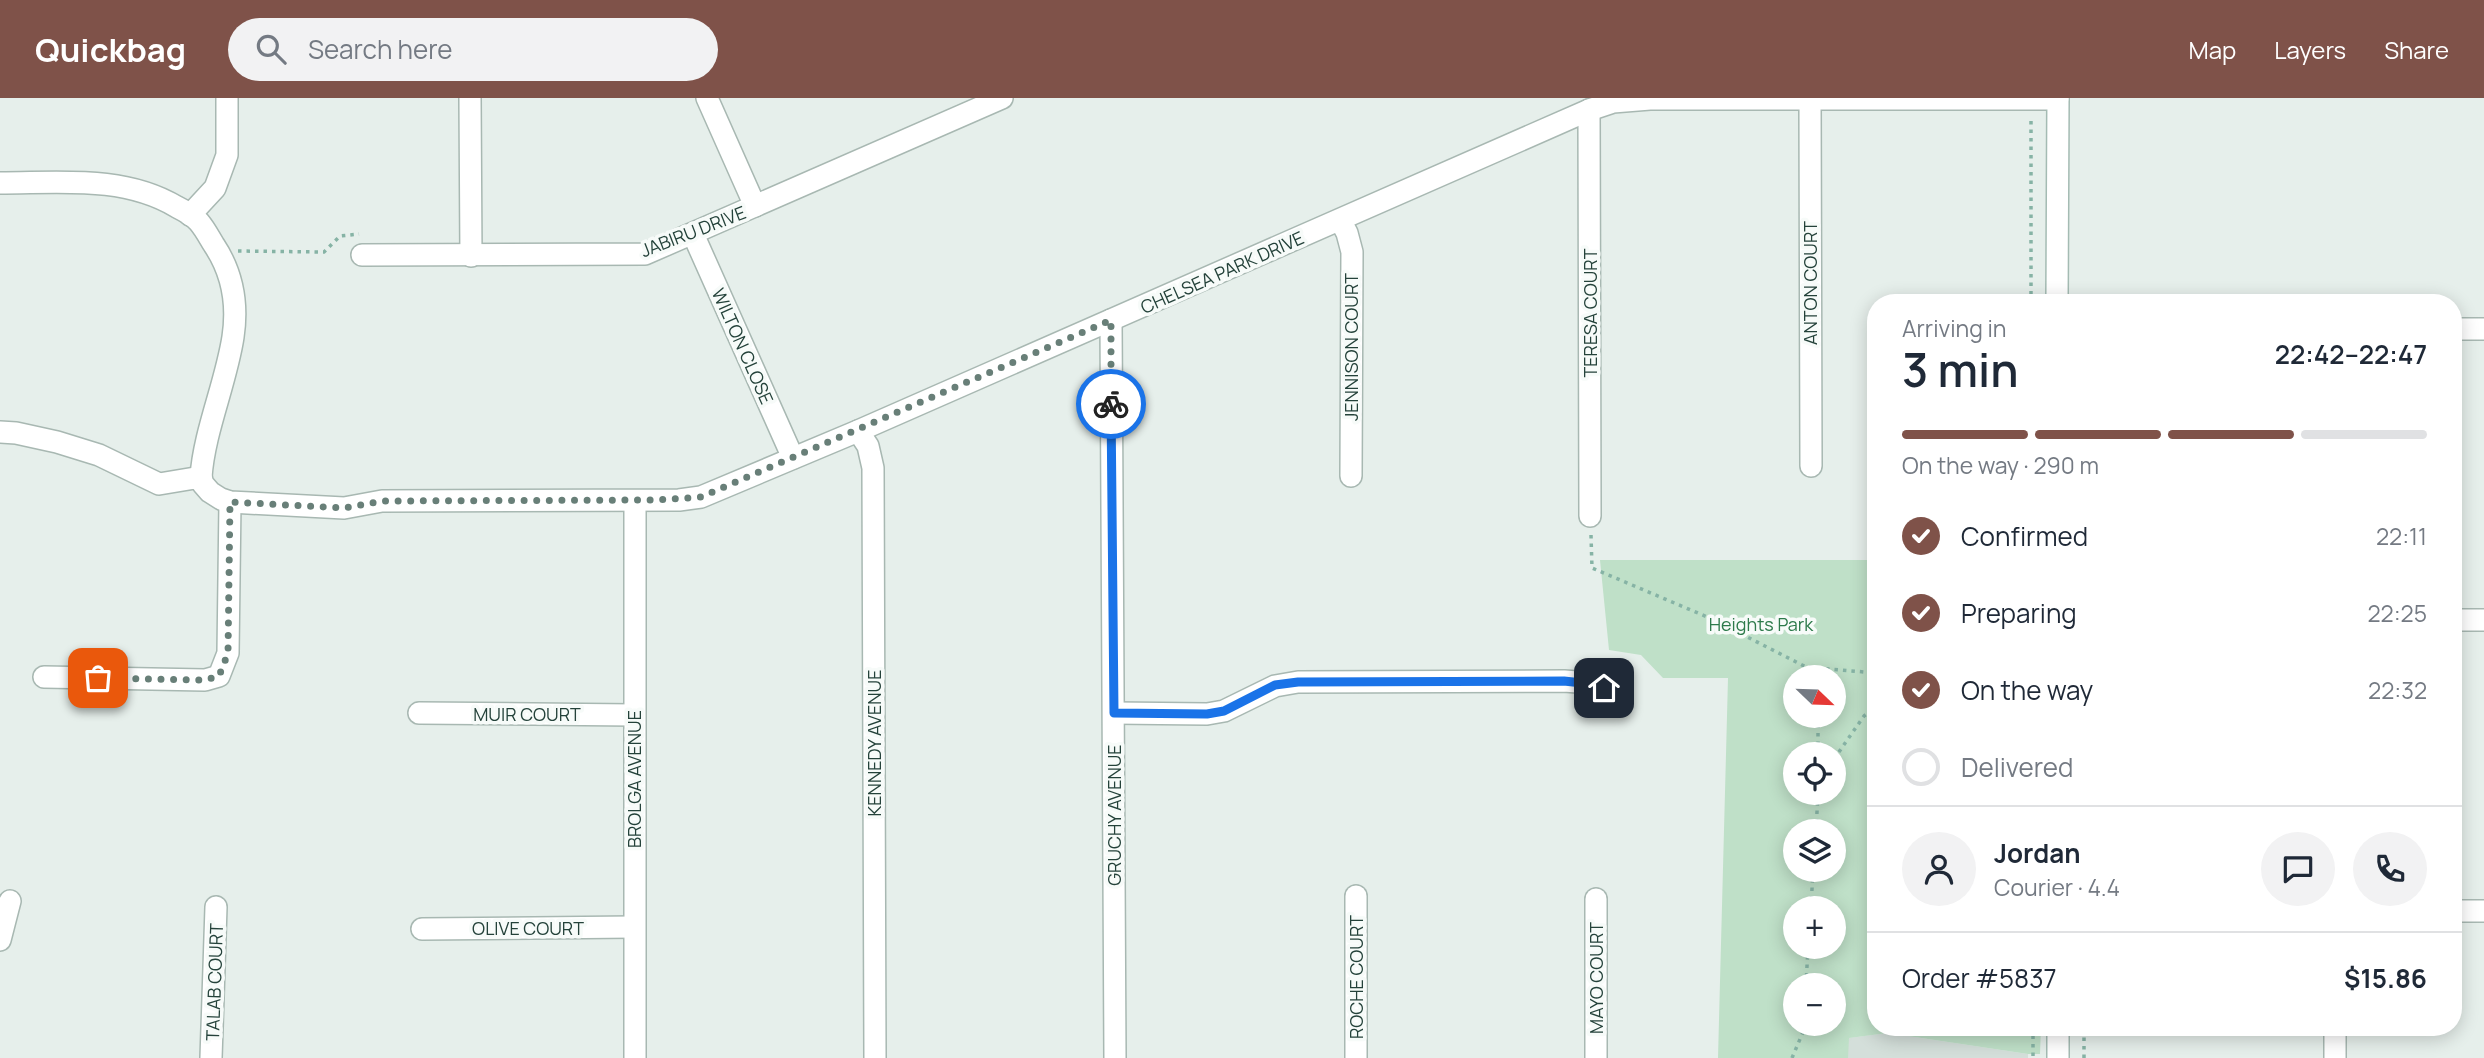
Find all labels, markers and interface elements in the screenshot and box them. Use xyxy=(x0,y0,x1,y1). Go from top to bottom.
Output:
search box xyxy=(228,18,718,81)
text: Quickbag xyxy=(35,27,186,72)
icon: search xyxy=(252,30,290,68)
text: Search here xyxy=(308,31,453,67)
text: Map xyxy=(2189,33,2236,66)
text: Layers xyxy=(2274,33,2346,66)
text: Share xyxy=(2384,33,2449,66)
street label: JABIRU DRIVE xyxy=(637,200,749,262)
street label: ANTON COURT xyxy=(1798,221,1822,345)
street label: CHELSEA PARK DRIVE xyxy=(1137,225,1307,319)
street label: TERESA COURT xyxy=(1578,248,1602,377)
street label: JENNISON COURT xyxy=(1339,273,1363,421)
street label: WILTON CLOSE xyxy=(707,284,779,408)
text: Arriving in xyxy=(1902,312,2007,344)
text: 22:42–22:47 xyxy=(2275,336,2427,372)
text: 3 min xyxy=(1902,338,2019,401)
courier xyxy=(1076,369,1146,439)
icon: bike xyxy=(1092,385,1130,423)
text: On the way · 290 m xyxy=(1902,449,2099,481)
icon: check xyxy=(1902,517,1940,555)
text: Confirmed xyxy=(1961,518,2088,554)
text: 22:11 xyxy=(2376,520,2427,552)
icon: check xyxy=(1902,594,1940,632)
text: Preparing xyxy=(1961,595,2077,631)
text: 22:25 xyxy=(2368,597,2427,629)
park label: Heights Park xyxy=(1709,612,1814,636)
pin xyxy=(68,648,128,708)
pin xyxy=(1574,658,1634,718)
icon: bag xyxy=(79,659,117,697)
north arrow xyxy=(1783,665,1846,728)
map controls xyxy=(1783,665,1846,1036)
icon: home xyxy=(1585,669,1623,707)
street label: KENNEDY AVENUE xyxy=(862,670,886,816)
icon: check xyxy=(1902,671,1940,709)
text: On the way xyxy=(1961,672,2093,708)
text: 22:32 xyxy=(2368,674,2427,706)
street label: MUIR COURT xyxy=(473,702,581,726)
street label: BROLGA AVENUE xyxy=(622,710,646,848)
button: locate xyxy=(1783,742,1846,805)
street label: GRUCHY AVENUE xyxy=(1102,744,1126,886)
text: Delivered xyxy=(1961,749,2073,785)
button: layers xyxy=(1783,819,1846,882)
button: person xyxy=(1902,832,1976,906)
button: chat xyxy=(2261,832,2335,906)
button: phone xyxy=(2353,832,2427,906)
text: Jordan xyxy=(1994,835,2080,871)
text: Courier · 4.4 xyxy=(1994,871,2120,903)
button: + xyxy=(1783,896,1846,959)
street label: ROCHE COURT xyxy=(1344,915,1368,1039)
street label: OLIVE COURT xyxy=(472,916,584,940)
street label: MAYO COURT xyxy=(1584,922,1608,1034)
street label: TALAB COURT xyxy=(200,923,228,1041)
text: Order #5837 xyxy=(1902,960,2057,996)
text: $15.86 xyxy=(2344,960,2427,996)
button: − xyxy=(1783,973,1846,1036)

